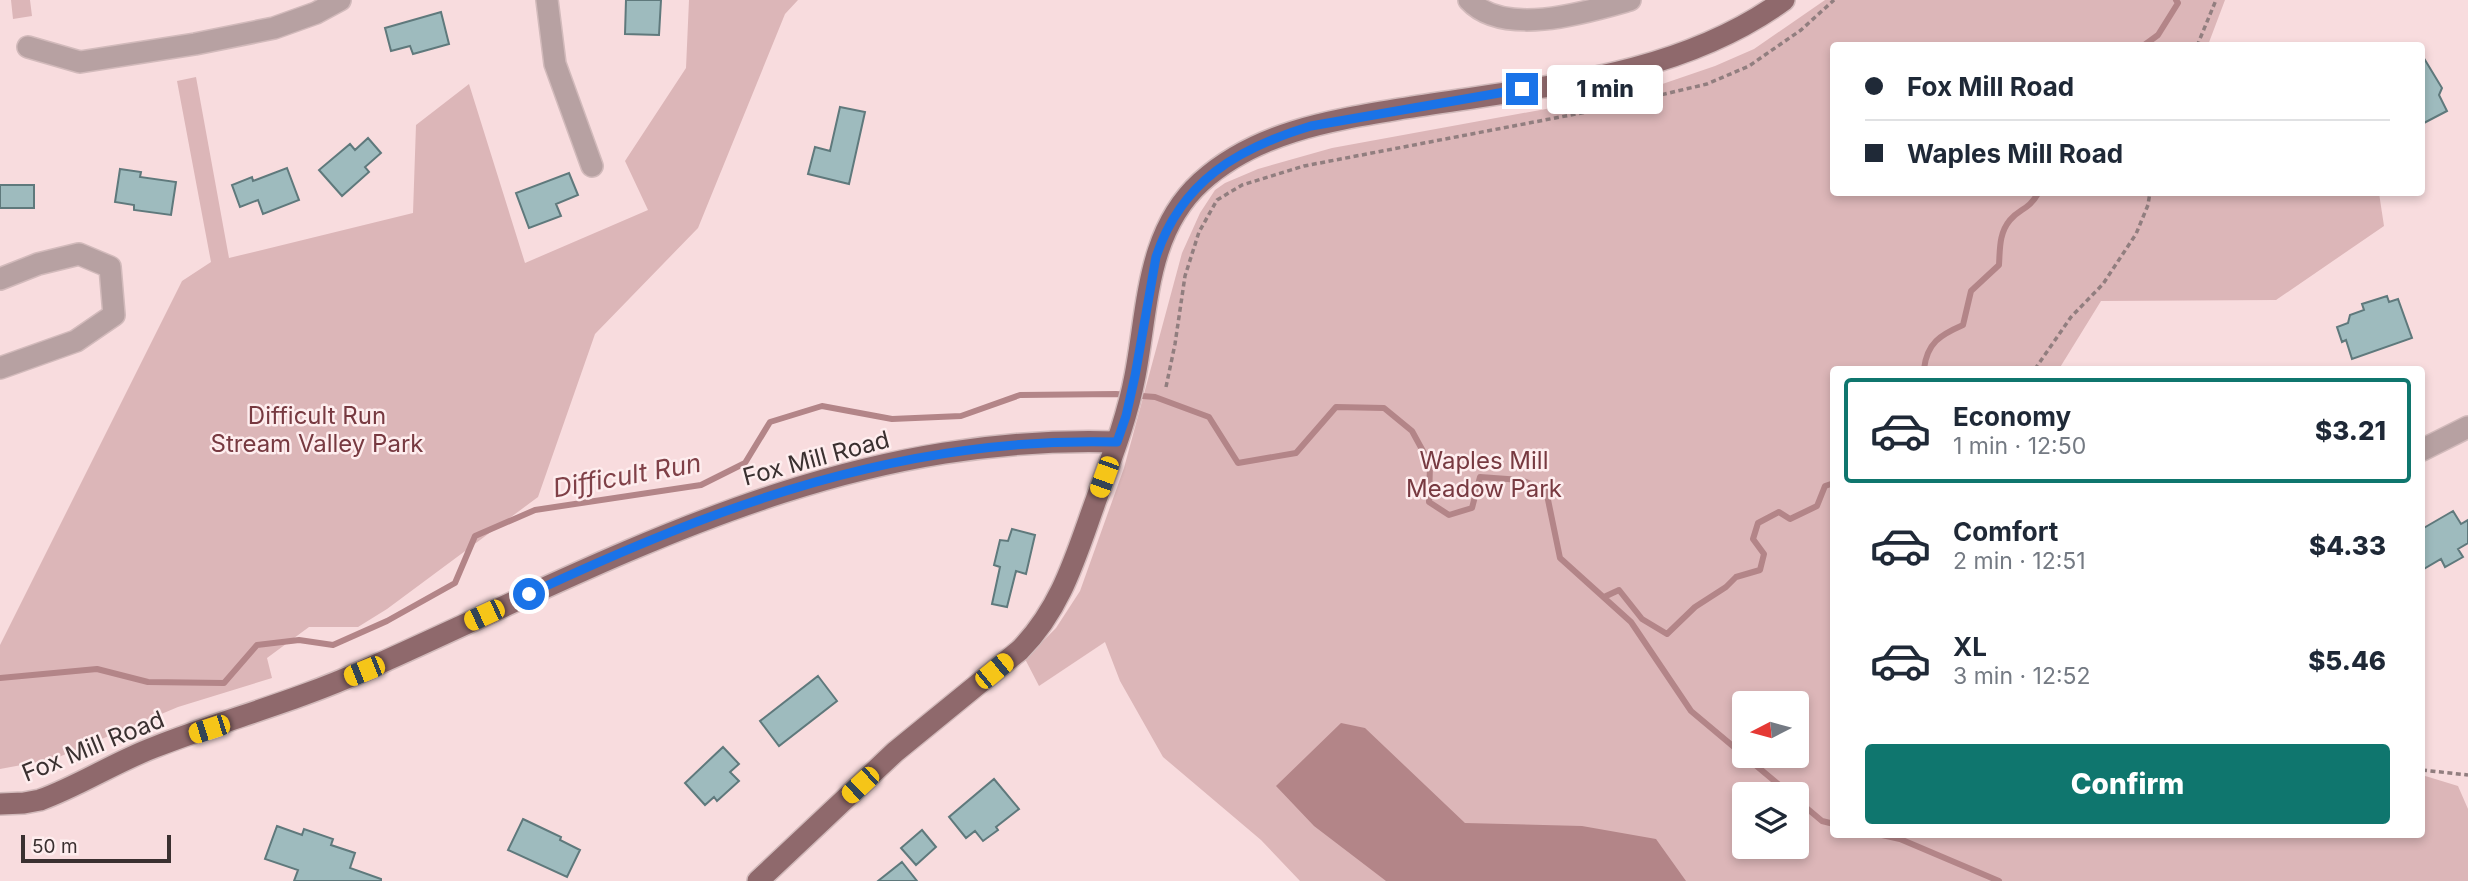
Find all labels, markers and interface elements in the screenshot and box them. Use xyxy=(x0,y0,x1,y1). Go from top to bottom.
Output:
callout: 1 min xyxy=(1546,64,1662,114)
text: Fox Mill Road xyxy=(1907,71,2074,102)
route end xyxy=(1506,73,1538,105)
text: 1 min xyxy=(1576,75,1634,103)
text: Waples Mill Road xyxy=(1907,138,2123,169)
icon: car xyxy=(1869,399,1932,462)
park label: Difficult Run Stream Valley Park xyxy=(211,401,423,458)
text: Economy xyxy=(1953,401,2071,432)
text: $3.21 xyxy=(2315,415,2386,446)
street label: Fox Mill Road xyxy=(739,424,893,492)
text: 1 min · 12:50 xyxy=(1953,432,2086,460)
park label: Waples Mill Meadow Park xyxy=(1406,446,1562,503)
water label: Difficult Run xyxy=(550,447,704,503)
car xyxy=(1087,454,1122,500)
icon: car xyxy=(1869,514,1932,577)
text: Comfort xyxy=(1953,516,2058,547)
text: $4.33 xyxy=(2309,530,2386,561)
text: 2 min · 12:51 xyxy=(1953,547,2086,575)
route start xyxy=(513,578,545,610)
car xyxy=(461,597,508,633)
icon: car xyxy=(1869,629,1932,692)
text: XL xyxy=(1953,631,1987,662)
text: $5.46 xyxy=(2308,645,2386,676)
car xyxy=(972,650,1017,692)
car xyxy=(341,653,388,689)
text: 3 min · 12:52 xyxy=(1953,662,2091,690)
north arrow xyxy=(1732,691,1810,768)
map controls xyxy=(1732,691,1809,859)
street label: Fox Mill Road xyxy=(18,704,168,788)
car xyxy=(186,713,233,745)
button: Confirm xyxy=(1865,744,2390,824)
car xyxy=(838,763,883,807)
button: layers xyxy=(1732,782,1809,859)
scale bar xyxy=(21,832,172,864)
text: 50 m xyxy=(32,835,78,858)

